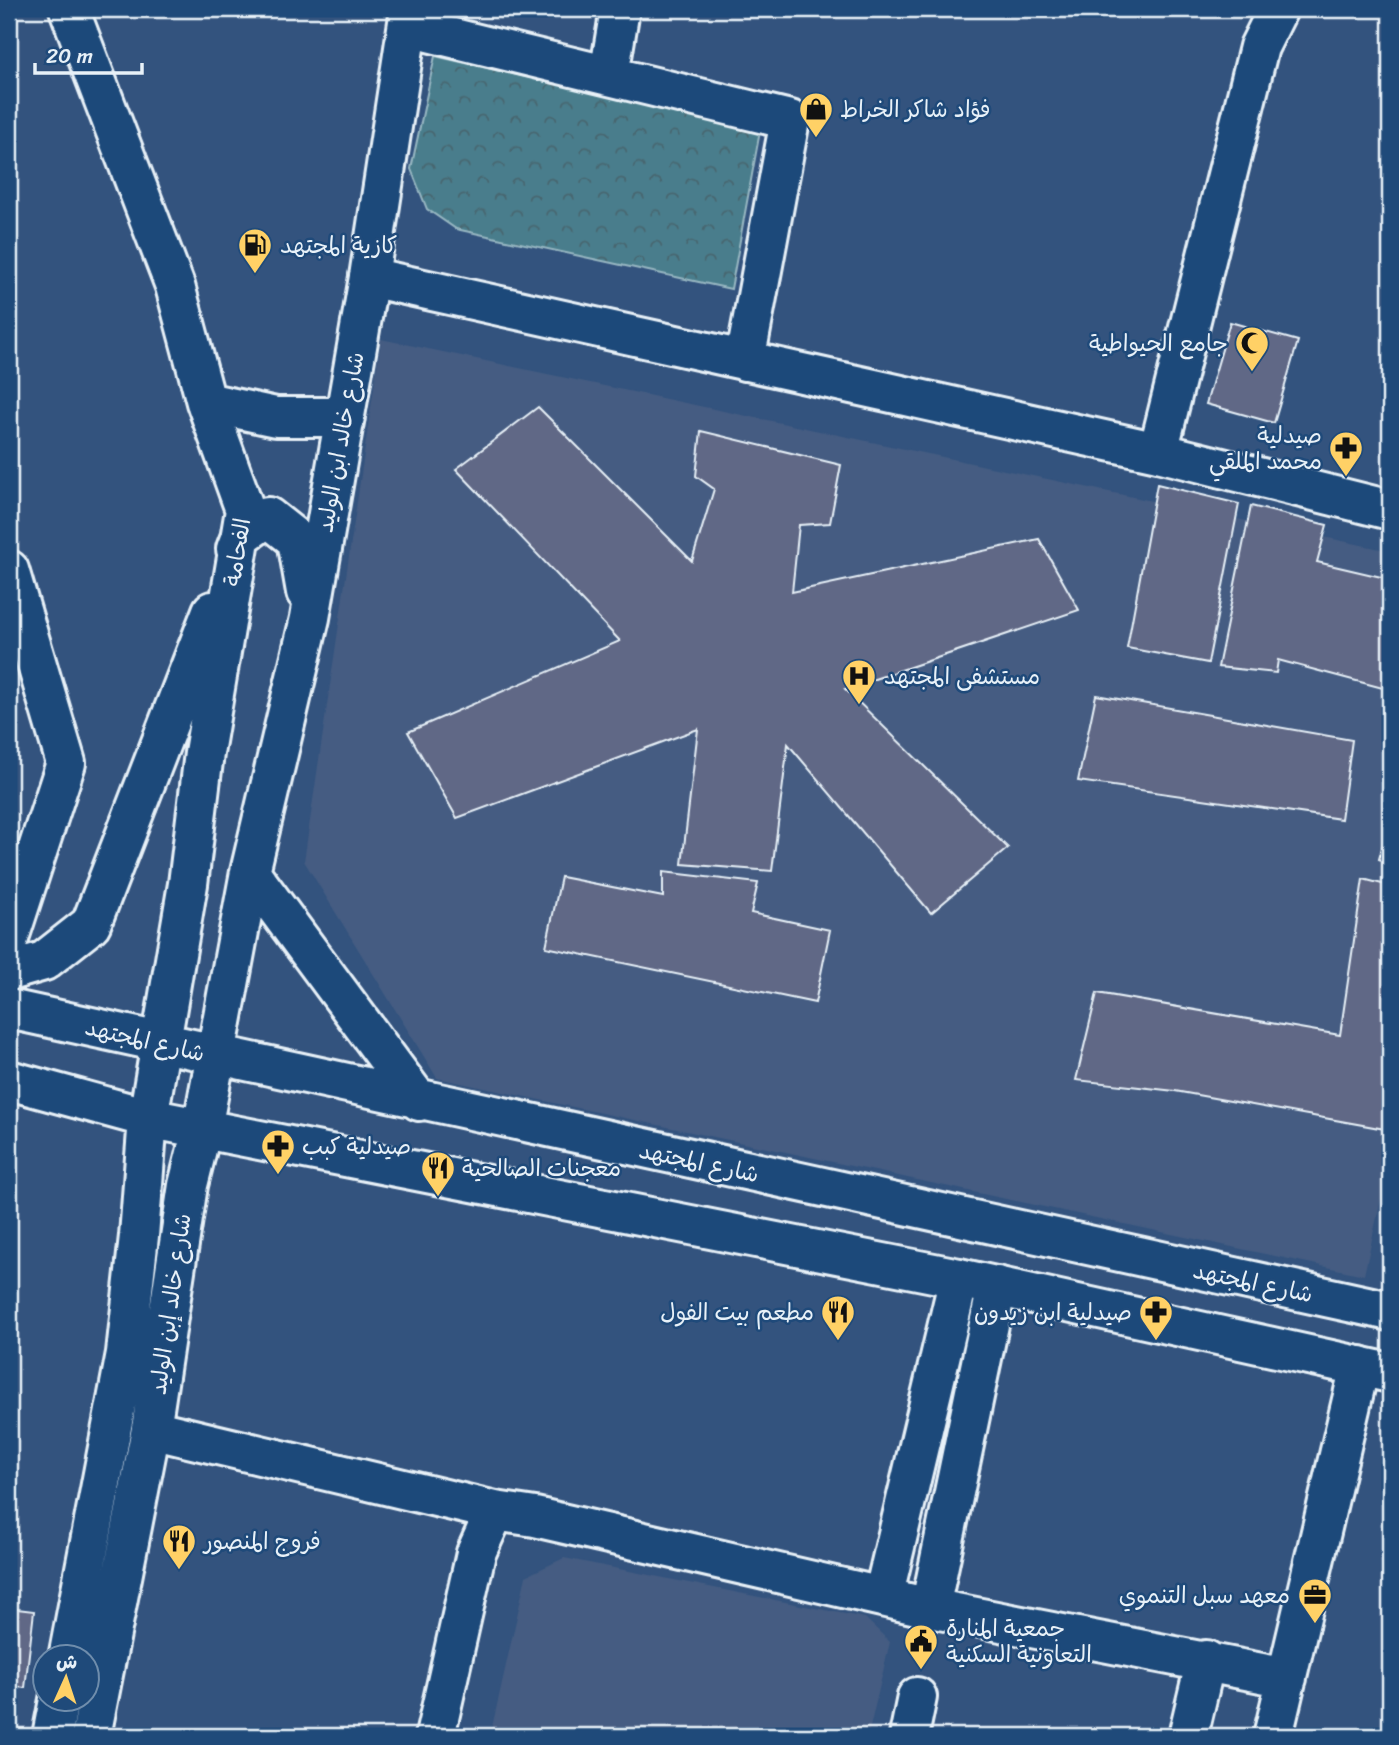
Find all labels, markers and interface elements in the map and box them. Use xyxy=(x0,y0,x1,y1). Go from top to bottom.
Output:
scale bar xyxy=(35,32,142,76)
text: 20 m xyxy=(46,37,93,75)
place label: فؤاد شاكر الخراط xyxy=(840,89,991,130)
shop icon: فؤاد شاكر الخراط xyxy=(797,90,835,139)
place label: كازية المجتهد xyxy=(280,225,397,266)
fuel station icon: كازية المجتهد xyxy=(236,226,274,275)
place label: جامع الحيواطية xyxy=(1089,323,1228,364)
mosque icon: جامع الحيواطية xyxy=(1233,324,1271,373)
street label: شارع خالد ابن الوليد xyxy=(304,349,377,536)
place label: صيدلية محمد الملقي xyxy=(1209,415,1322,482)
pharmacy icon: صيدلية محمد الملقي xyxy=(1327,429,1365,478)
street label: الفحامة xyxy=(212,515,263,589)
place label: مستشفى المجتهد xyxy=(884,656,1040,697)
hospital icon: مستشفى المجتهد xyxy=(840,657,878,706)
street label: شارع المجتهد xyxy=(81,1007,209,1074)
place label: صيدلية كبب xyxy=(302,1126,411,1167)
pharmacy icon: صيدلية كبب xyxy=(259,1127,297,1176)
street label: شارع المجتهد xyxy=(635,1130,763,1195)
place label: معجنات الصالحية xyxy=(462,1148,621,1189)
restaurant icon: معجنات الصالحية xyxy=(419,1149,457,1198)
street label: شارع خالد إبن الوليد xyxy=(137,1211,204,1397)
street label: شارع المجتهد xyxy=(1189,1250,1317,1315)
place label: مطعم بيت الفول xyxy=(660,1292,814,1333)
place label: صيدلية ابن زيدون xyxy=(974,1292,1132,1333)
restaurant icon: مطعم بيت الفول xyxy=(819,1293,857,1342)
pharmacy icon: صيدلية ابن زيدون xyxy=(1137,1293,1175,1342)
place label: فروج المنصور xyxy=(202,1521,321,1562)
restaurant icon: فروج المنصور xyxy=(160,1522,198,1571)
place label: معهد سبل التنموي xyxy=(1119,1575,1290,1616)
office icon: معهد سبل التنموي xyxy=(1296,1576,1334,1625)
place label: جمعية المنارة التعاونية السكنية xyxy=(946,1608,1092,1675)
public building icon: جمعية المنارة التعاونية السكنية xyxy=(902,1622,940,1671)
north arrow xyxy=(32,1644,102,1714)
text: ش xyxy=(56,1644,78,1679)

